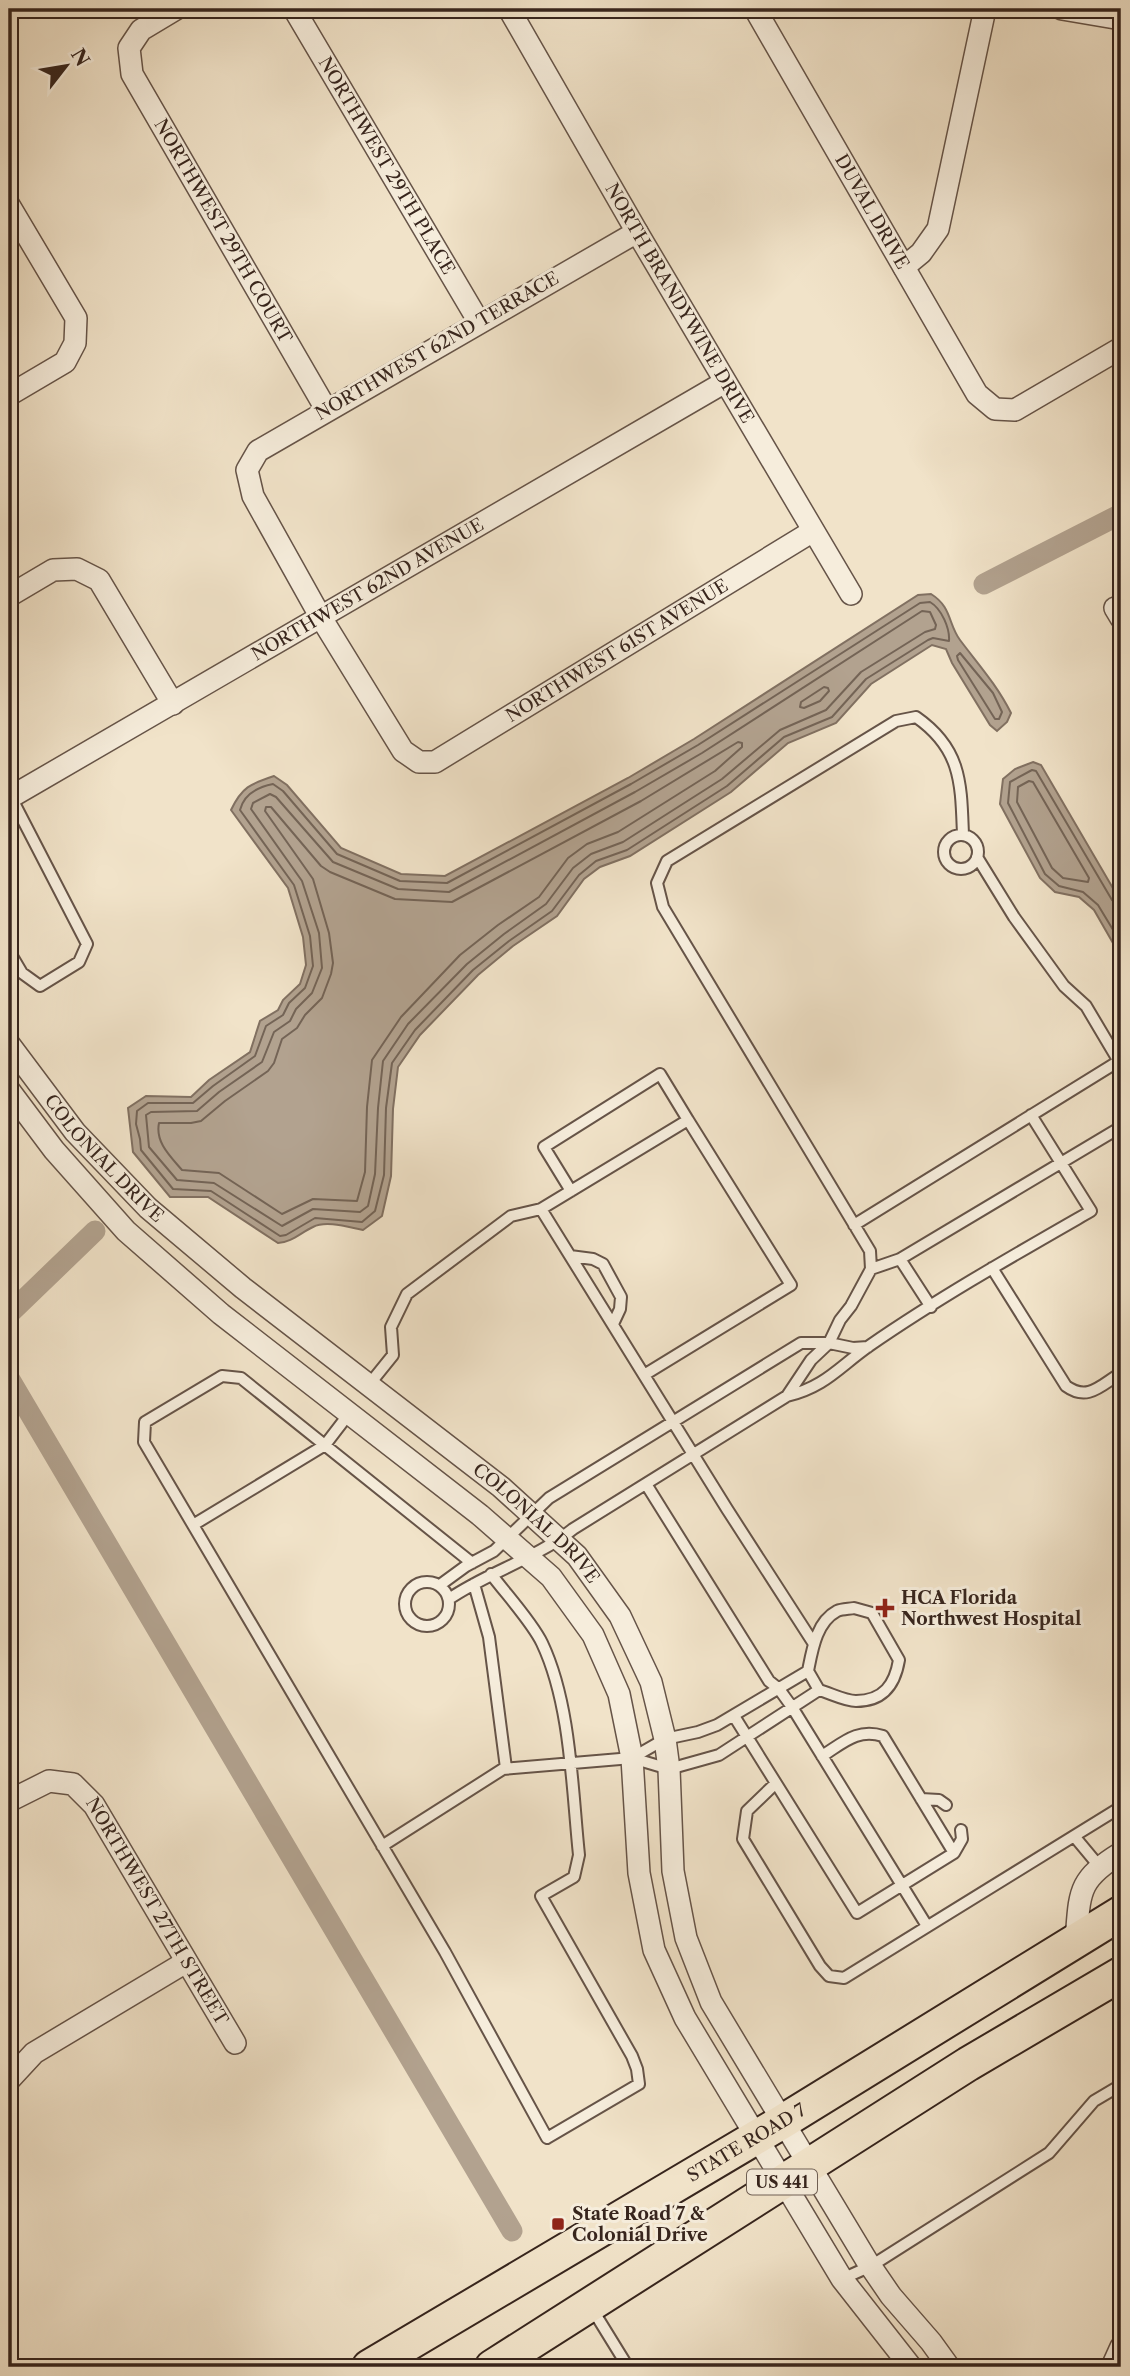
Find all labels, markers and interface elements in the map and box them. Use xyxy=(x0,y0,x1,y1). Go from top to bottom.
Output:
north arrow xyxy=(32,32,102,102)
text: N xyxy=(66,45,94,71)
street label: NORTHWEST 29TH PLACE xyxy=(314,53,459,279)
street label: NORTHWEST 29TH COURT xyxy=(149,115,297,347)
street label: DUVAL DRIVE xyxy=(830,150,914,273)
street label: NORTH BRANDYWINE DRIVE xyxy=(600,179,759,427)
street label: NORTHWEST 62ND TERRACE xyxy=(311,267,563,425)
street label: NORTHWEST 62ND AVENUE xyxy=(248,513,488,666)
street label: NORTHWEST 61ST AVENUE xyxy=(502,575,732,727)
street label: COLONIAL DRIVE xyxy=(40,1090,168,1227)
street label: COLONIAL DRIVE xyxy=(469,1458,604,1588)
place label: HCA Florida Northwest Hospital xyxy=(901,1587,1081,1630)
marker: HCA Florida Northwest Hospital xyxy=(875,1598,895,1618)
street label: NORTHWEST 27TH STREET xyxy=(81,1793,233,2029)
street label: STATE ROAD 7 xyxy=(683,2099,810,2187)
road number: US 441 xyxy=(747,2170,817,2194)
place label: State Road 7 & Colonial Drive xyxy=(572,2203,708,2246)
marker: State Road 7 & Colonial Drive xyxy=(550,2216,566,2232)

